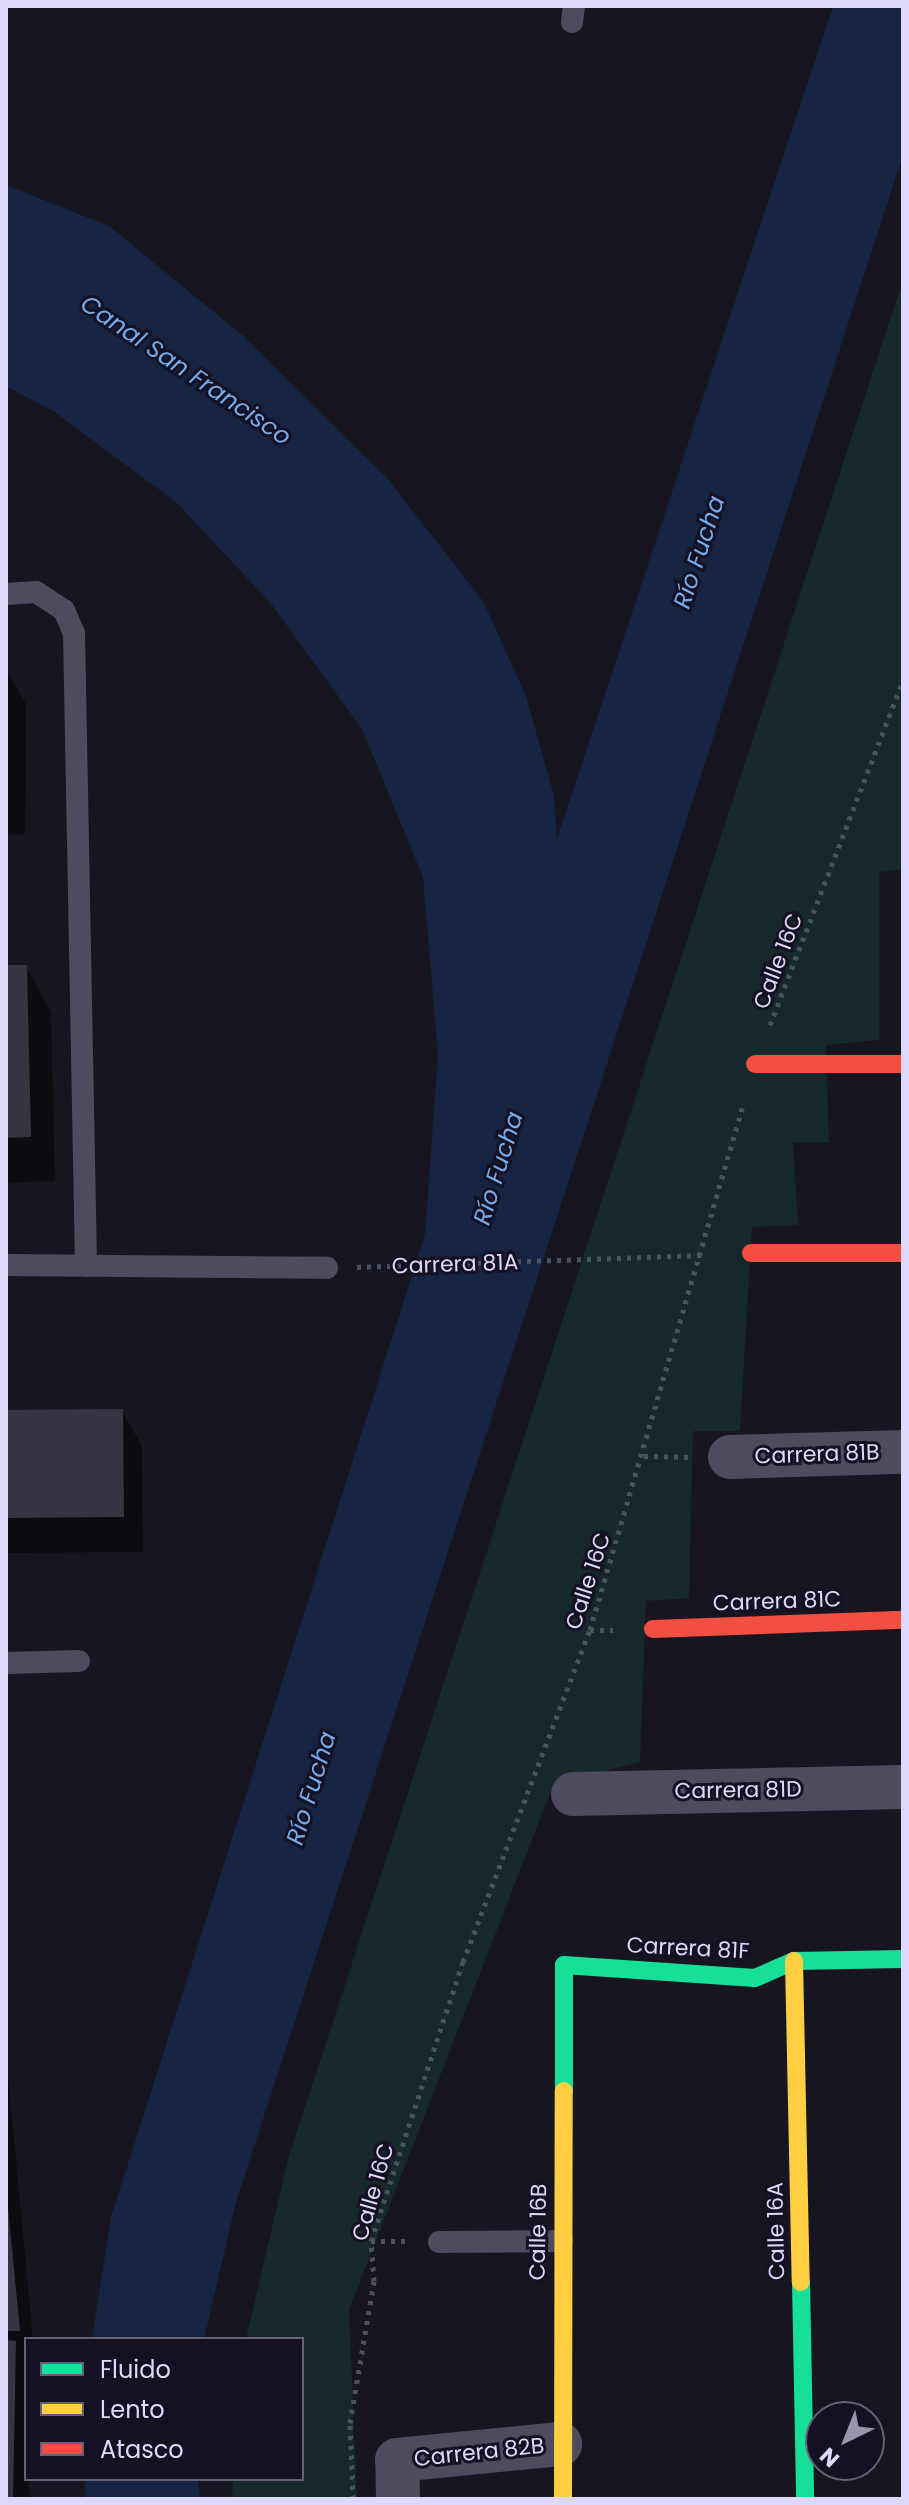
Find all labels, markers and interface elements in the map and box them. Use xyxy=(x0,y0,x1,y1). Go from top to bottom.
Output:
water label: Canal San Francisco xyxy=(75,289,297,451)
water label: Río Fucha xyxy=(667,492,731,612)
street label: Calle 16C xyxy=(748,910,808,1012)
water label: Río Fucha xyxy=(467,1108,529,1228)
street label: Carrera 81A xyxy=(391,1249,519,1279)
street label: Carrera 81B xyxy=(754,1439,880,1469)
street label: Calle 16C xyxy=(560,1529,616,1633)
street label: Carrera 81C xyxy=(712,1586,842,1616)
water label: Río Fucha xyxy=(280,1728,342,1848)
street label: Carrera 81D xyxy=(674,1776,802,1804)
street label: Carrera 81F xyxy=(626,1932,750,1964)
street label: Calle 16C xyxy=(347,2140,399,2244)
street label: Calle 16A xyxy=(762,2182,790,2280)
street label: Calle 16B xyxy=(524,2183,552,2281)
legend xyxy=(24,2337,304,2481)
text: Fluido xyxy=(100,2353,171,2386)
text: Lento xyxy=(100,2393,165,2426)
north arrow xyxy=(805,2401,885,2481)
street label: Carrera 82B xyxy=(413,2432,545,2472)
text: Atasco xyxy=(100,2433,184,2466)
text: N xyxy=(813,2440,846,2474)

